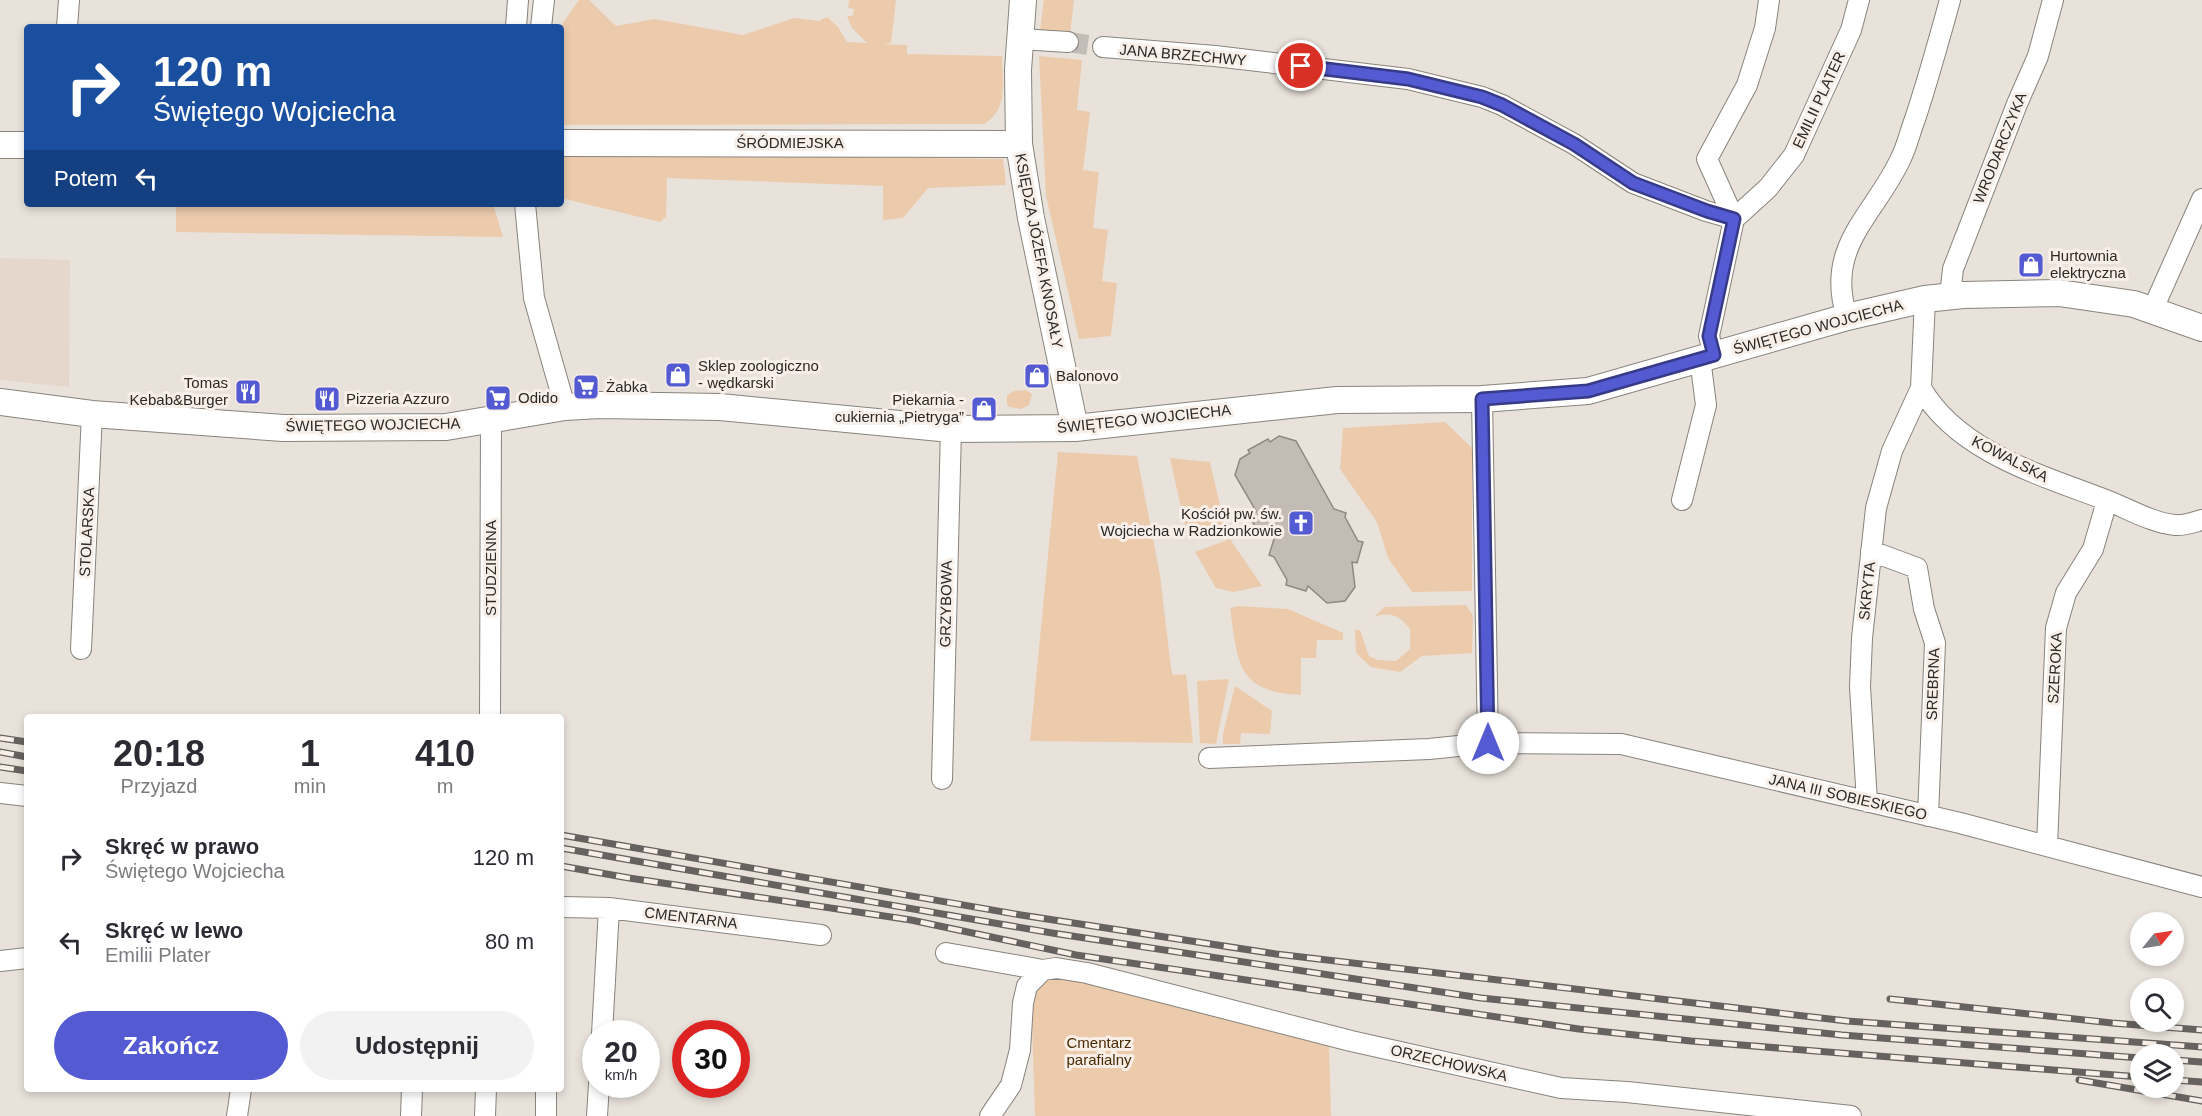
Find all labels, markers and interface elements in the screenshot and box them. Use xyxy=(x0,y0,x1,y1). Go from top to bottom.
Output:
street label: JANA BRZECHWY xyxy=(1119,40,1247,69)
pin xyxy=(1275,40,1326,91)
icon: right xyxy=(54,48,132,126)
text: 120 m xyxy=(153,48,272,95)
icon: arrive xyxy=(1284,49,1317,82)
street label: EMILII PLATER xyxy=(1789,49,1848,151)
street label: WRODARCZYKA xyxy=(1969,90,2030,206)
text: Świętego Wojciecha xyxy=(153,97,396,127)
street label: ŚRÓDMIEJSKA xyxy=(736,134,844,151)
street label: KSIĘDZA JÓZEFA KNOSAŁY xyxy=(1012,152,1067,350)
icon: left xyxy=(130,162,163,195)
text: Potem xyxy=(54,166,118,191)
place label: Hurtownia elektryczna xyxy=(2050,247,2127,281)
shop icon: Hurtownia elektryczna xyxy=(2016,250,2046,280)
street label: ŚWIĘTEGO WOJCIECHA xyxy=(1731,296,1905,357)
place label: Sklep zoologiczno - wędkarski xyxy=(698,357,819,391)
shop icon: Sklep zoologiczno - wędkarski xyxy=(663,360,693,390)
shop icon: Balonovo xyxy=(1022,361,1052,391)
place label: Balonovo xyxy=(1056,367,1119,384)
supermarket icon: Żabka xyxy=(571,372,601,402)
place label: Tomas Kebab&Burger xyxy=(130,374,228,408)
restaurant icon: Tomas Kebab&Burger xyxy=(233,377,263,407)
place label: Żabka xyxy=(606,378,648,395)
supermarket icon: Odido xyxy=(483,383,513,413)
restaurant icon: Pizzeria Azzuro xyxy=(312,384,342,414)
place label: Odido xyxy=(518,389,558,406)
place label: Pizzeria Azzuro xyxy=(346,390,449,407)
place label: Piekarnia - cukiernia „Pietryga” xyxy=(835,391,964,425)
shop icon: Piekarnia - cukiernia „Pietryga” xyxy=(969,394,999,424)
street label: ŚWIĘTEGO WOJCIECHA xyxy=(1056,401,1232,436)
street label: ŚWIĘTEGO WOJCIECHA xyxy=(285,414,461,435)
street label: KOWALSKA xyxy=(1969,432,2051,485)
street label: STOLARSKA xyxy=(76,487,97,577)
place label: Kościół pw. św. Wojciecha w Radzionkowie xyxy=(1101,505,1282,539)
church icon: Kościół pw. św. Wojciecha w Radzionkowie xyxy=(1286,508,1316,538)
street label: STUDZIENNA xyxy=(482,520,499,616)
street label: GRZYBOWA xyxy=(936,560,955,648)
street label: SKRYTA xyxy=(1855,561,1878,621)
street label: SZEROKA xyxy=(2044,632,2065,704)
street label: SREBRNA xyxy=(1923,647,1942,721)
position arrow xyxy=(1456,711,1520,775)
text: 20:18 xyxy=(113,733,205,774)
text: 1 xyxy=(300,733,320,774)
text: 410 xyxy=(415,733,475,774)
street label: JANA III SOBIESKIEGO xyxy=(1767,770,1929,823)
text: Przyjazd xyxy=(121,775,197,797)
text: min xyxy=(294,775,326,797)
text: m xyxy=(437,775,453,797)
text: Skręć w prawo xyxy=(105,834,259,859)
icon: right xyxy=(54,842,87,875)
text: 120 m xyxy=(473,845,534,870)
text: Świętego Wojciecha xyxy=(105,860,285,882)
street label: CMENTARNA xyxy=(643,903,739,932)
north arrow xyxy=(2130,912,2184,966)
map controls xyxy=(2130,912,2184,1098)
text: Skręć w lewo xyxy=(105,918,243,943)
icon: left xyxy=(54,926,87,959)
text: 80 m xyxy=(485,929,534,954)
text: Emilii Plater xyxy=(105,944,211,966)
button: search xyxy=(2130,978,2184,1032)
button: Zakończ xyxy=(54,1011,288,1080)
button: Udostępnij xyxy=(300,1011,534,1080)
speed limit sign: 30 xyxy=(672,1020,750,1098)
park label: Cmentarz parafialny xyxy=(1066,1034,1132,1068)
text: 20 xyxy=(604,1035,638,1068)
street label: ORZECHOWSKA xyxy=(1389,1041,1509,1084)
button: layers xyxy=(2130,1044,2184,1098)
text: km/h xyxy=(605,1066,637,1083)

